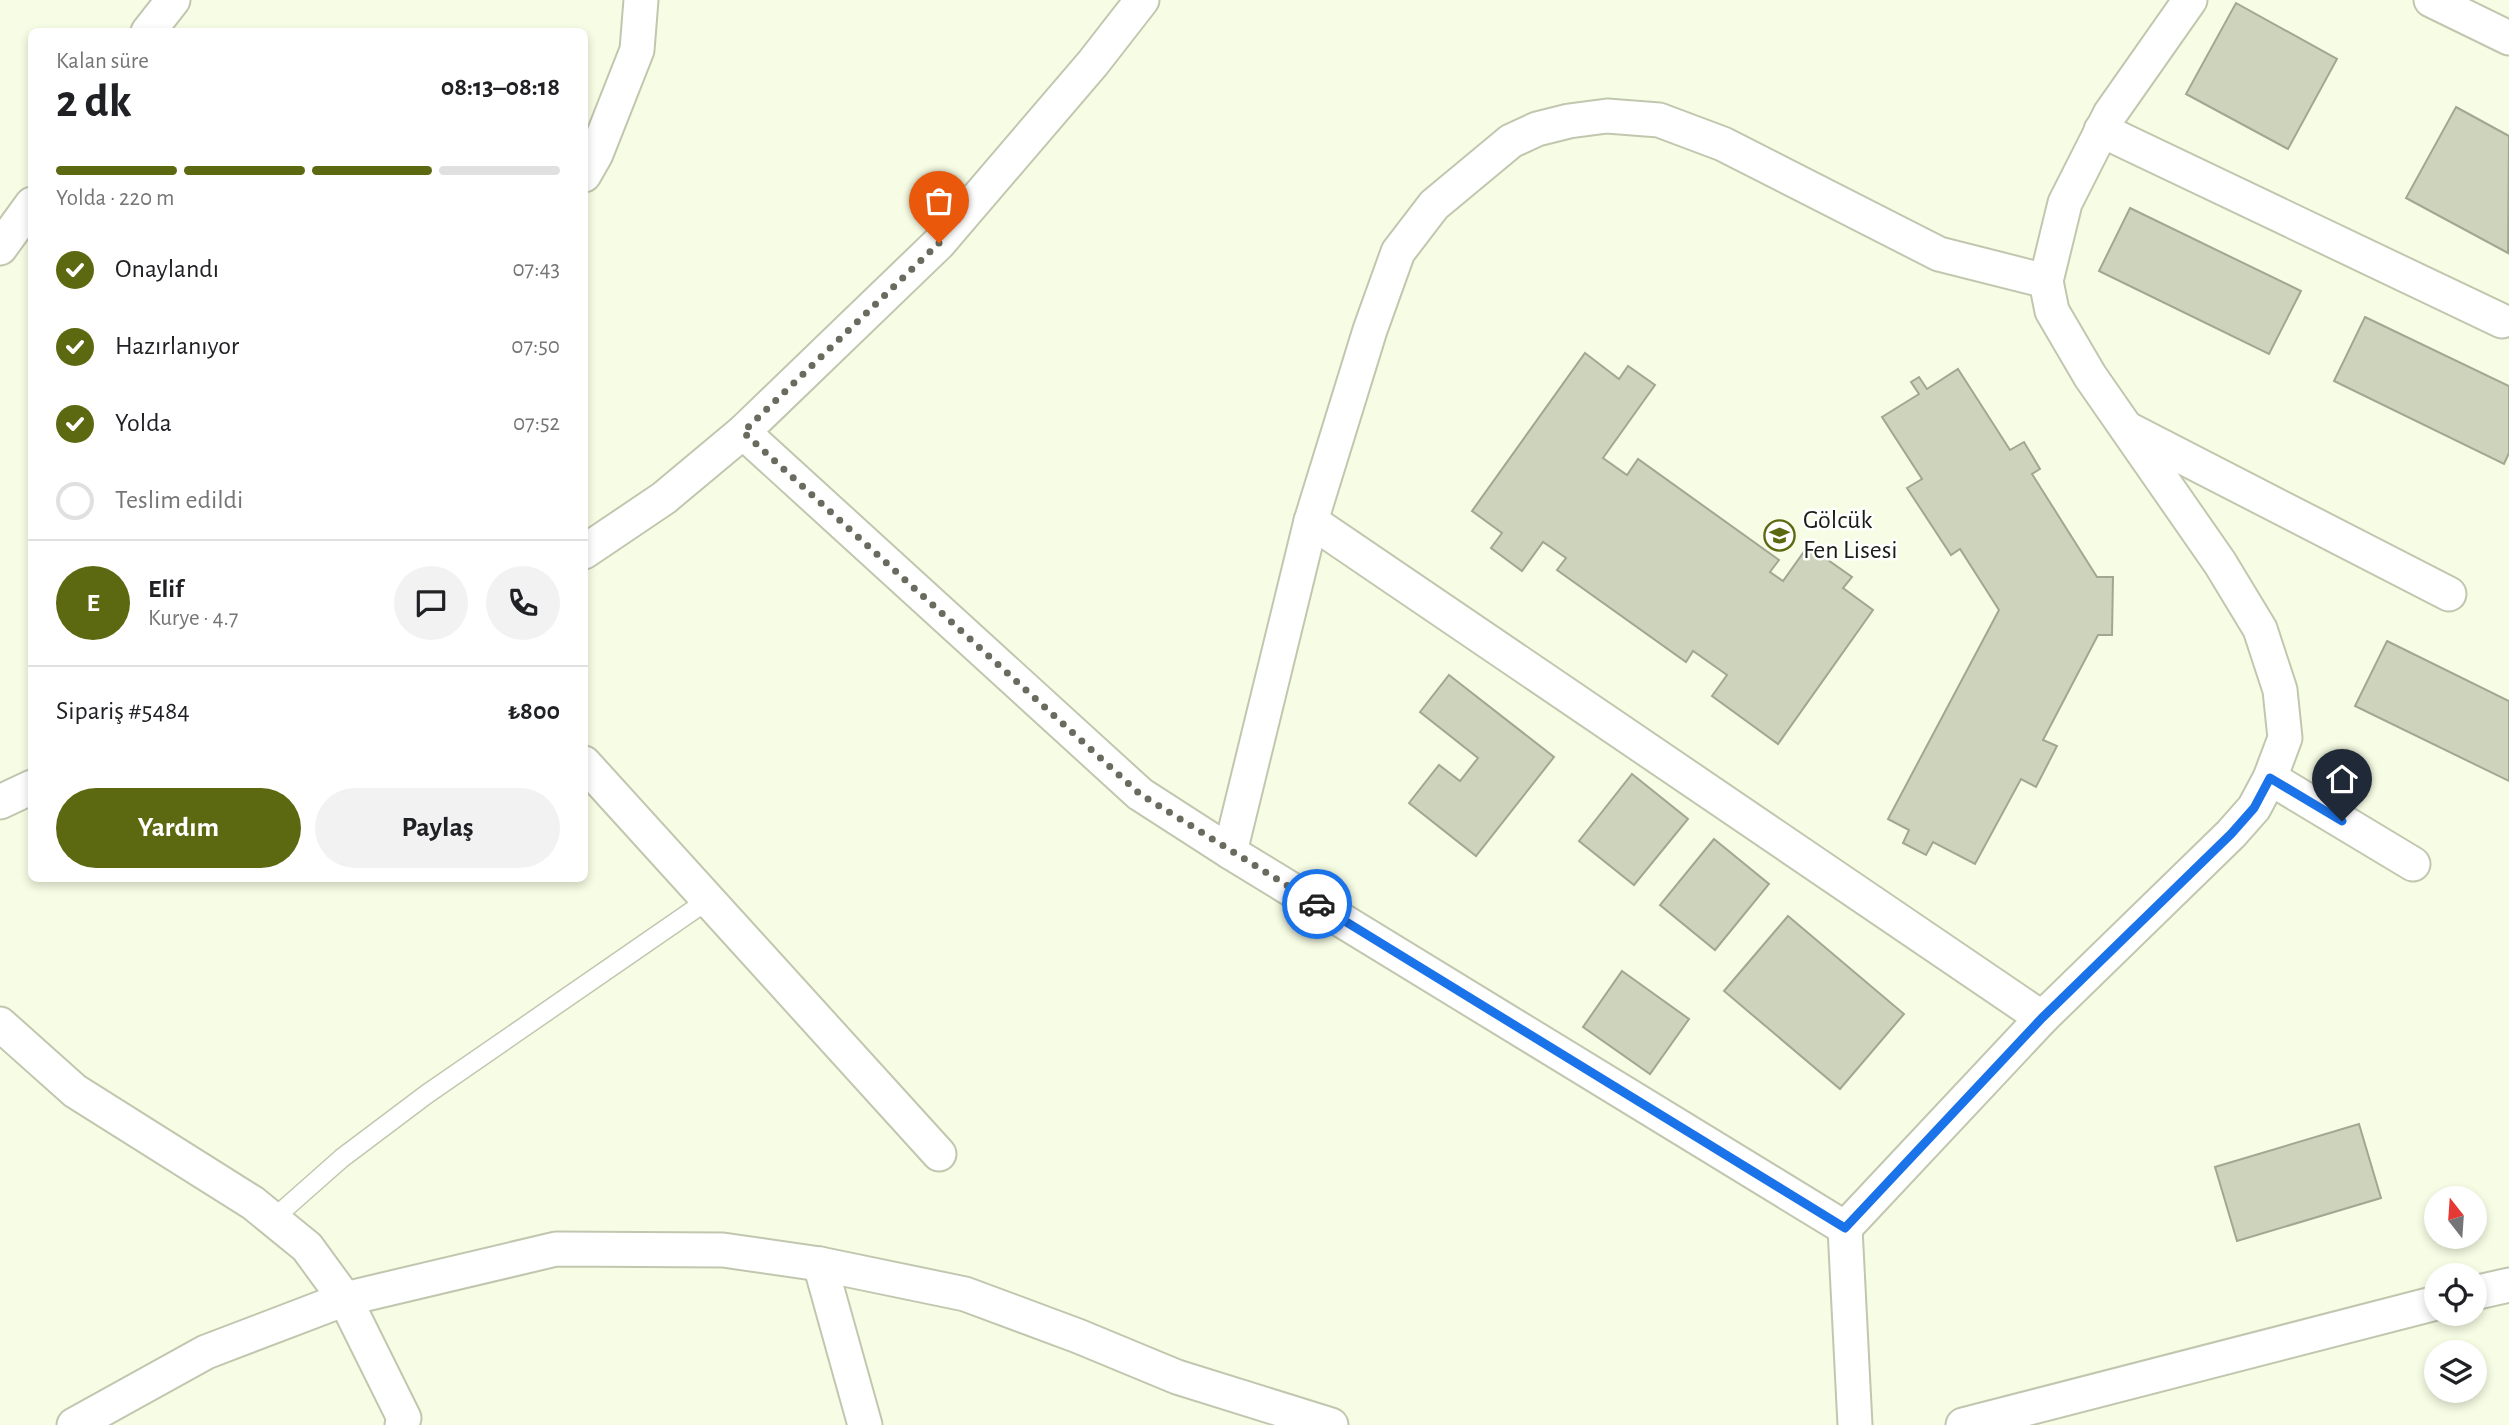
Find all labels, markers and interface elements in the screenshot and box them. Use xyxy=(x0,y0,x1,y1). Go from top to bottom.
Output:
text: Kalan süre xyxy=(56,50,149,73)
text: 08:13–08:18 xyxy=(441,74,560,100)
text: 2 dk xyxy=(56,79,132,125)
pin xyxy=(909,171,969,243)
icon: bag xyxy=(920,182,958,220)
text: Yolda · 220 m xyxy=(56,187,174,210)
icon: check xyxy=(56,251,94,289)
text: Onaylandı xyxy=(115,256,219,282)
text: 07:43 xyxy=(512,258,560,281)
icon: check xyxy=(56,328,94,366)
text: Hazırlanıyor xyxy=(115,333,239,359)
text: 07:50 xyxy=(511,335,560,358)
icon: check xyxy=(56,405,94,443)
text: Yolda xyxy=(115,410,172,436)
text: 07:52 xyxy=(513,412,560,435)
text: Teslim edildi xyxy=(115,487,243,513)
place label: Gölcük Fen Lisesi xyxy=(1803,507,1898,563)
school or university icon: Gölcük Fen Lisesi xyxy=(1763,518,1797,552)
button: chat xyxy=(394,566,468,640)
button: phone xyxy=(486,566,560,640)
text: Elif xyxy=(148,576,184,602)
text: E xyxy=(86,590,100,616)
text: Kurye · 4.7 xyxy=(148,607,238,630)
text: Sipariş #5484 xyxy=(56,698,190,724)
text: ₺800 xyxy=(508,698,560,724)
pin xyxy=(2312,749,2372,821)
icon: home xyxy=(2323,760,2361,798)
button: Yardım xyxy=(56,788,301,868)
button: Paylaş xyxy=(315,788,560,868)
courier xyxy=(1282,869,1352,939)
icon: car xyxy=(1298,885,1336,923)
north arrow xyxy=(2424,1186,2487,1250)
map controls xyxy=(2424,1186,2487,1403)
button: locate xyxy=(2424,1263,2487,1326)
button: layers xyxy=(2424,1340,2487,1403)

